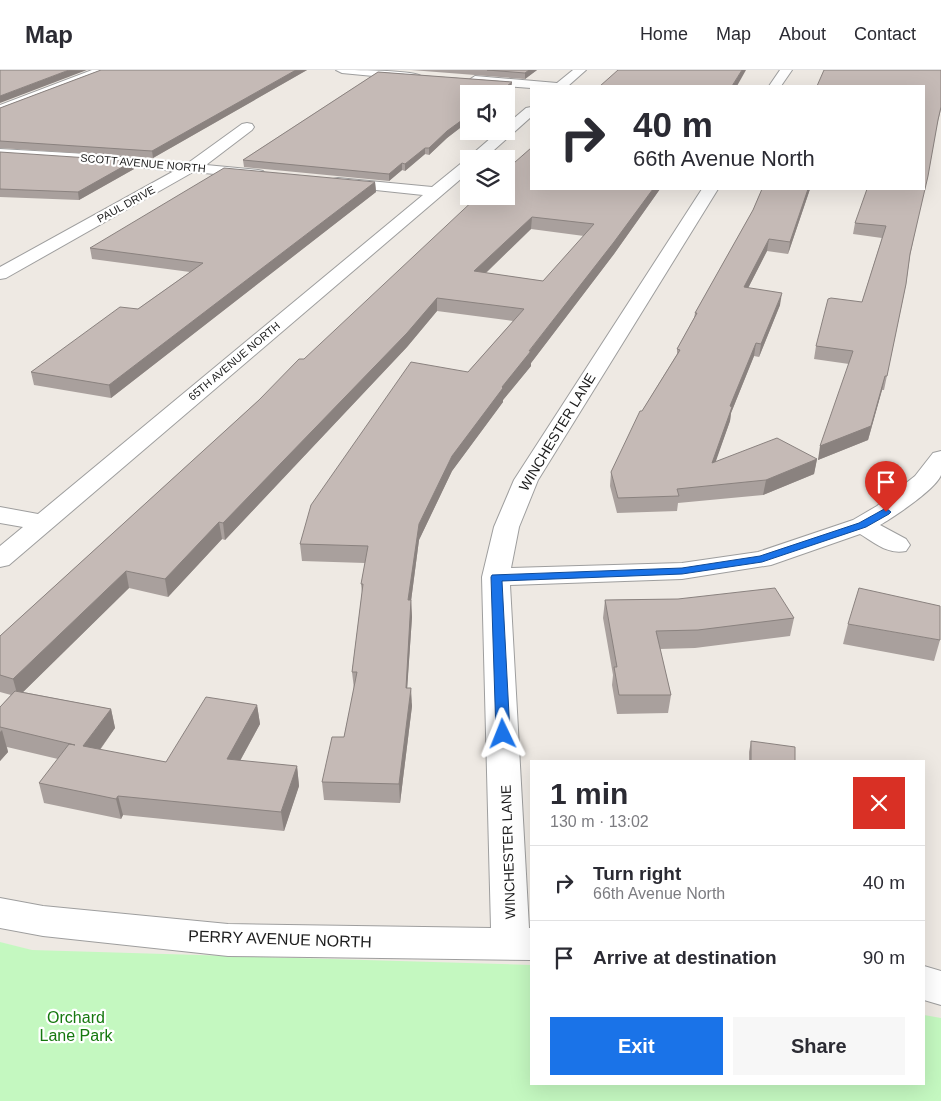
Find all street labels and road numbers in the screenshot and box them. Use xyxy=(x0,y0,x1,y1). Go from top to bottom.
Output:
street label: SCOTT AVENUE NORTH xyxy=(80,152,206,174)
street label: PAUL DRIVE xyxy=(95,183,157,225)
street label: 65TH AVENUE NORTH xyxy=(186,319,282,403)
street label: WINCHESTER LANE xyxy=(515,370,599,494)
street label: WINCHESTER LANE xyxy=(498,784,518,920)
street label: PERRY AVENUE NORTH xyxy=(188,927,372,951)

